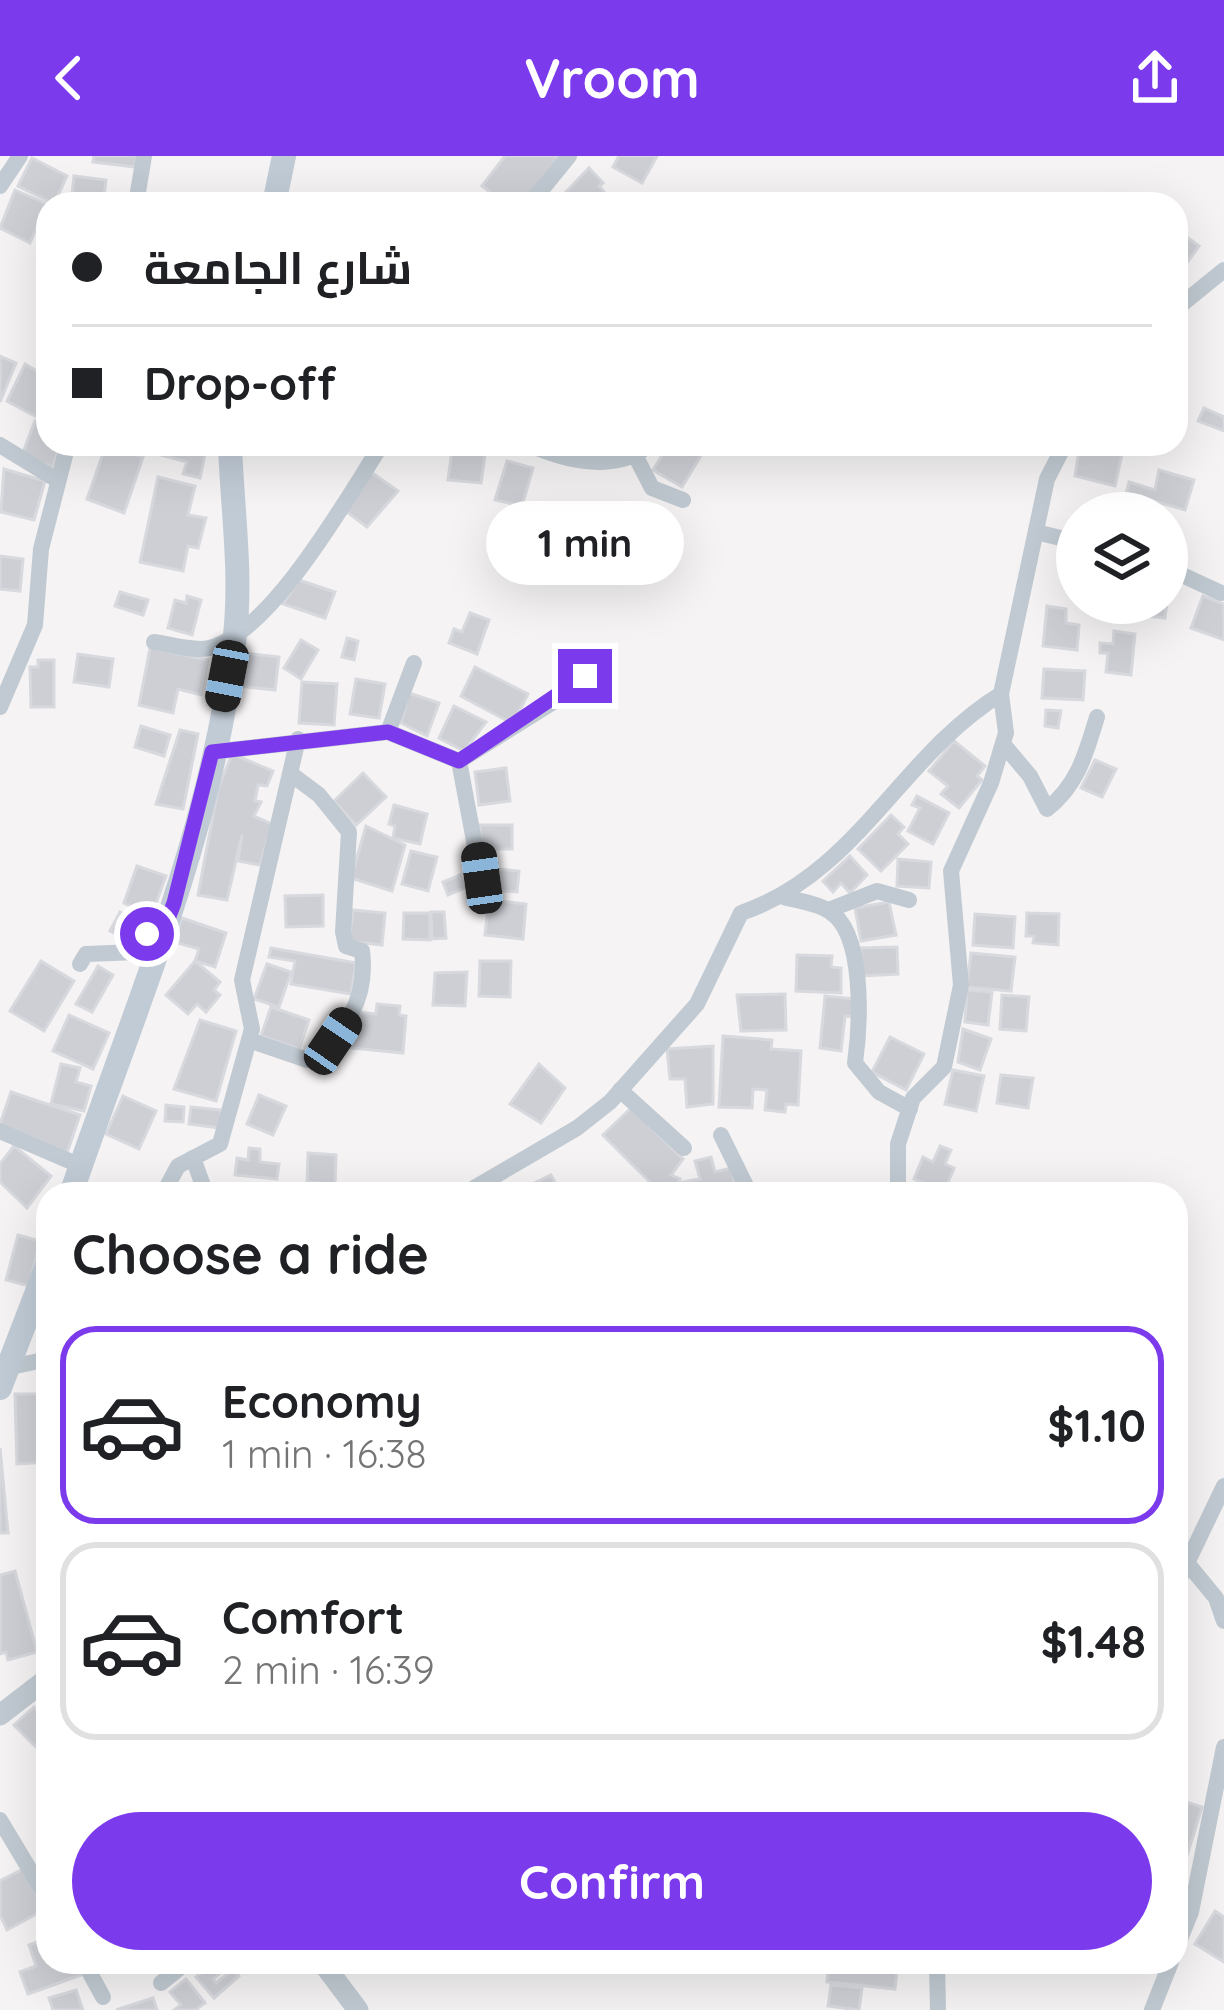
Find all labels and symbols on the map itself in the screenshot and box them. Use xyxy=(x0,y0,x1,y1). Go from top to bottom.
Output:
callout: 1 min xyxy=(486,502,684,586)
car xyxy=(202,637,252,715)
route end xyxy=(558,649,612,703)
car xyxy=(459,840,505,916)
route start xyxy=(120,907,174,961)
car xyxy=(298,1001,368,1081)

